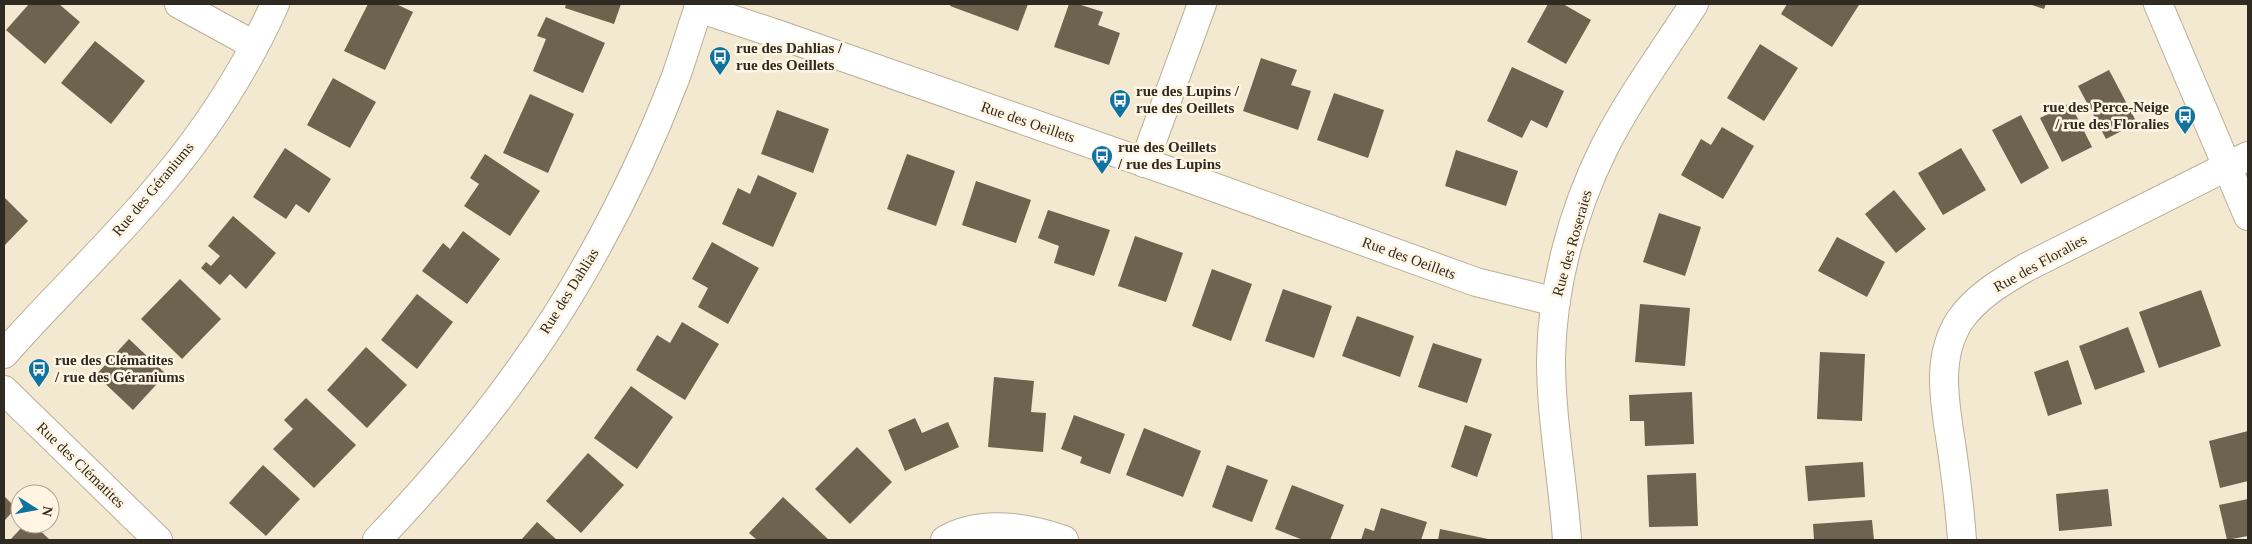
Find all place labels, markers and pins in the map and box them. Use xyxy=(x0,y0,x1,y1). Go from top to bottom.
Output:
place label: rue des Dahlias / rue des Oeillets xyxy=(736,40,843,73)
bus stop icon: rue des Dahlias / rue des Oeillets xyxy=(708,45,732,76)
place label: rue des Lupins / rue des Oeillets xyxy=(1136,83,1240,116)
bus stop icon: rue des Lupins / rue des Oeillets xyxy=(1108,88,1132,119)
place label: rue des Perce-Neige / rue des Floralies xyxy=(2043,99,2169,132)
bus stop icon: rue des Perce-Neige / rue des Floralies xyxy=(2173,104,2197,135)
place label: rue des Oeillets / rue des Lupins xyxy=(1117,139,1221,172)
bus stop icon: rue des Oeillets / rue des Lupins xyxy=(1090,144,1114,175)
place label: rue des Clématites / rue des Géraniums xyxy=(54,352,185,385)
bus stop icon: rue des Clématites / rue des Géraniums xyxy=(27,357,51,388)

